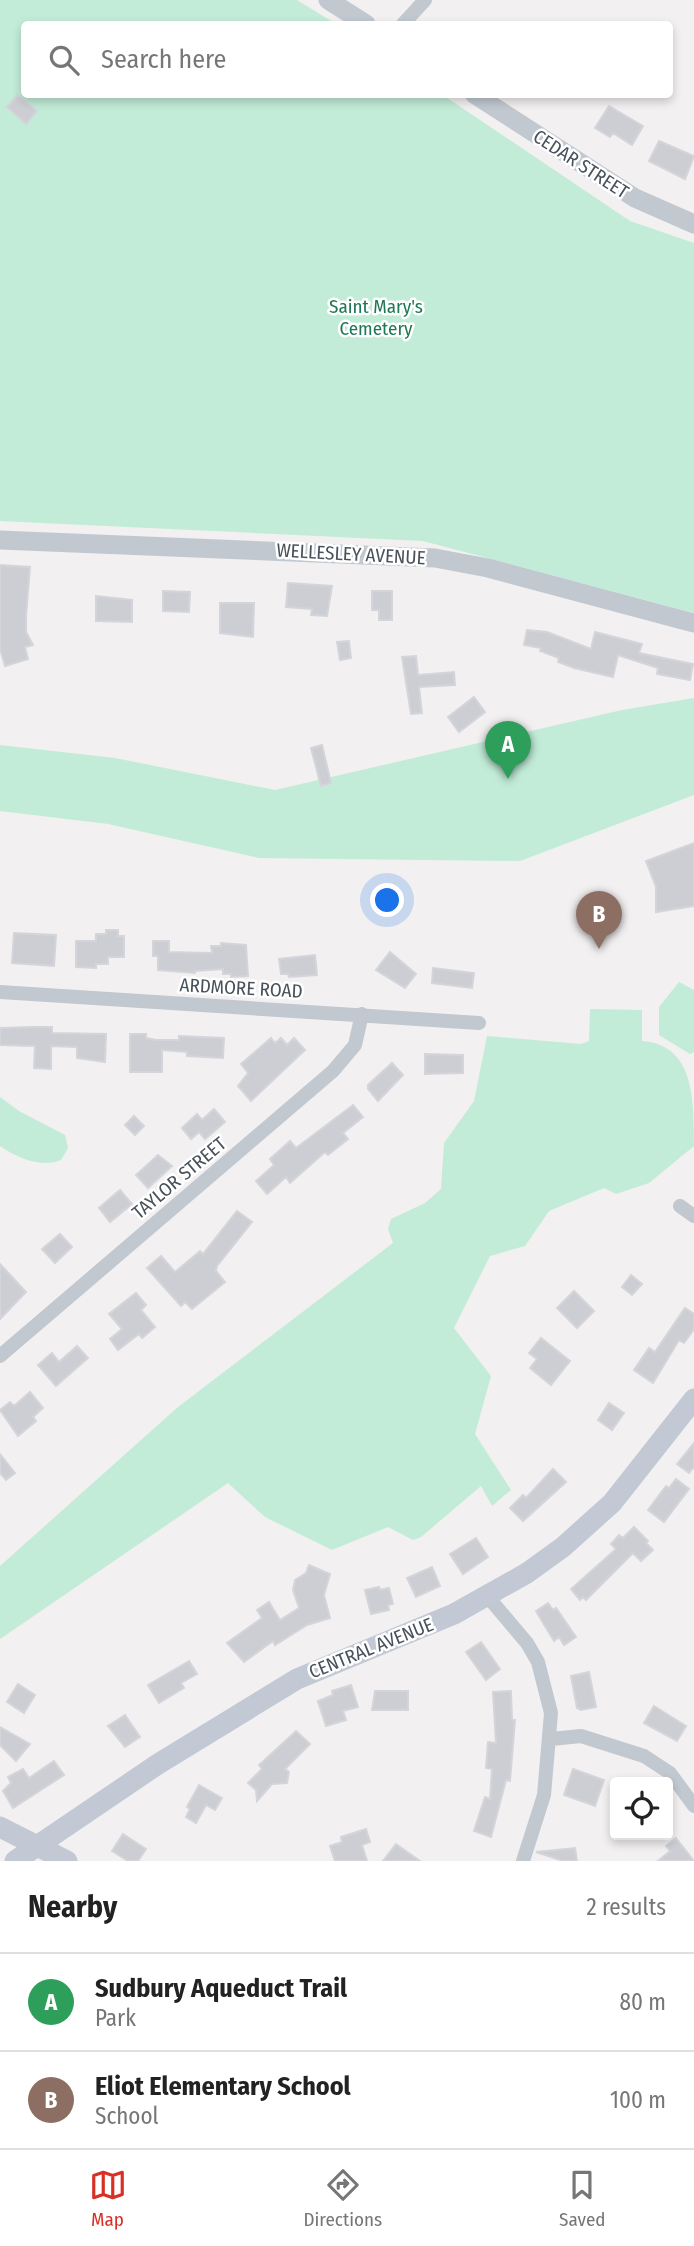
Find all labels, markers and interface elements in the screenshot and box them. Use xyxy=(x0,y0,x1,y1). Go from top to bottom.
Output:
search box xyxy=(21,21,673,98)
icon: search xyxy=(45,41,83,79)
text: Search here xyxy=(101,44,226,75)
street label: CEDAR STREET xyxy=(529,125,633,203)
park label: Saint Mary's Cemetery xyxy=(329,295,423,340)
street label: WELLESLEY AVENUE xyxy=(276,539,426,569)
pin: A xyxy=(485,721,531,779)
your location xyxy=(370,883,404,917)
pin: B xyxy=(576,891,622,949)
street label: ARDMORE ROAD xyxy=(179,973,303,1003)
street label: TAYLOR STREET xyxy=(127,1132,231,1224)
street label: CENTRAL AVENUE xyxy=(305,1613,437,1683)
map controls xyxy=(610,1777,673,1840)
button: locate xyxy=(610,1777,673,1840)
text: Nearby xyxy=(28,1889,117,1925)
text: 2 results xyxy=(586,1893,666,1921)
text: Sudbury Aqueduct Trail xyxy=(95,1973,347,2004)
text: A xyxy=(45,1988,57,2016)
text: 80 m xyxy=(619,1988,666,2016)
text: Park xyxy=(95,2004,136,2032)
text: Eliot Elementary School xyxy=(95,2071,351,2102)
text: B xyxy=(45,2086,57,2114)
text: 100 m xyxy=(610,2086,666,2114)
text: School xyxy=(95,2102,159,2130)
tab: Map xyxy=(89,2166,127,2231)
tab: Directions xyxy=(304,2166,382,2231)
tab: Saved xyxy=(559,2166,605,2231)

